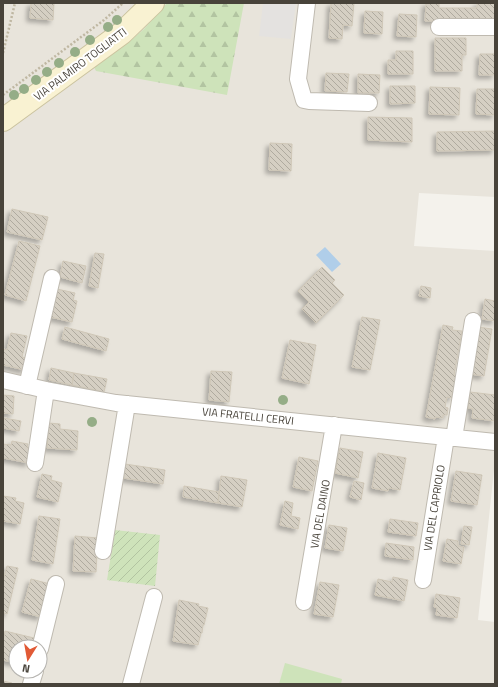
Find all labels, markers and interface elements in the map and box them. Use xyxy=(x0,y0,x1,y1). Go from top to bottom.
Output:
street label: VIA PALMIRO TOGLIATTI xyxy=(30,24,130,104)
street label: VIA FRATELLI CERVI xyxy=(201,403,295,429)
street label: VIA DEL CAPRIOLO xyxy=(419,464,449,552)
street label: VIA DEL DAINO xyxy=(306,478,334,550)
north arrow xyxy=(8,639,48,679)
text: N xyxy=(21,660,31,677)

